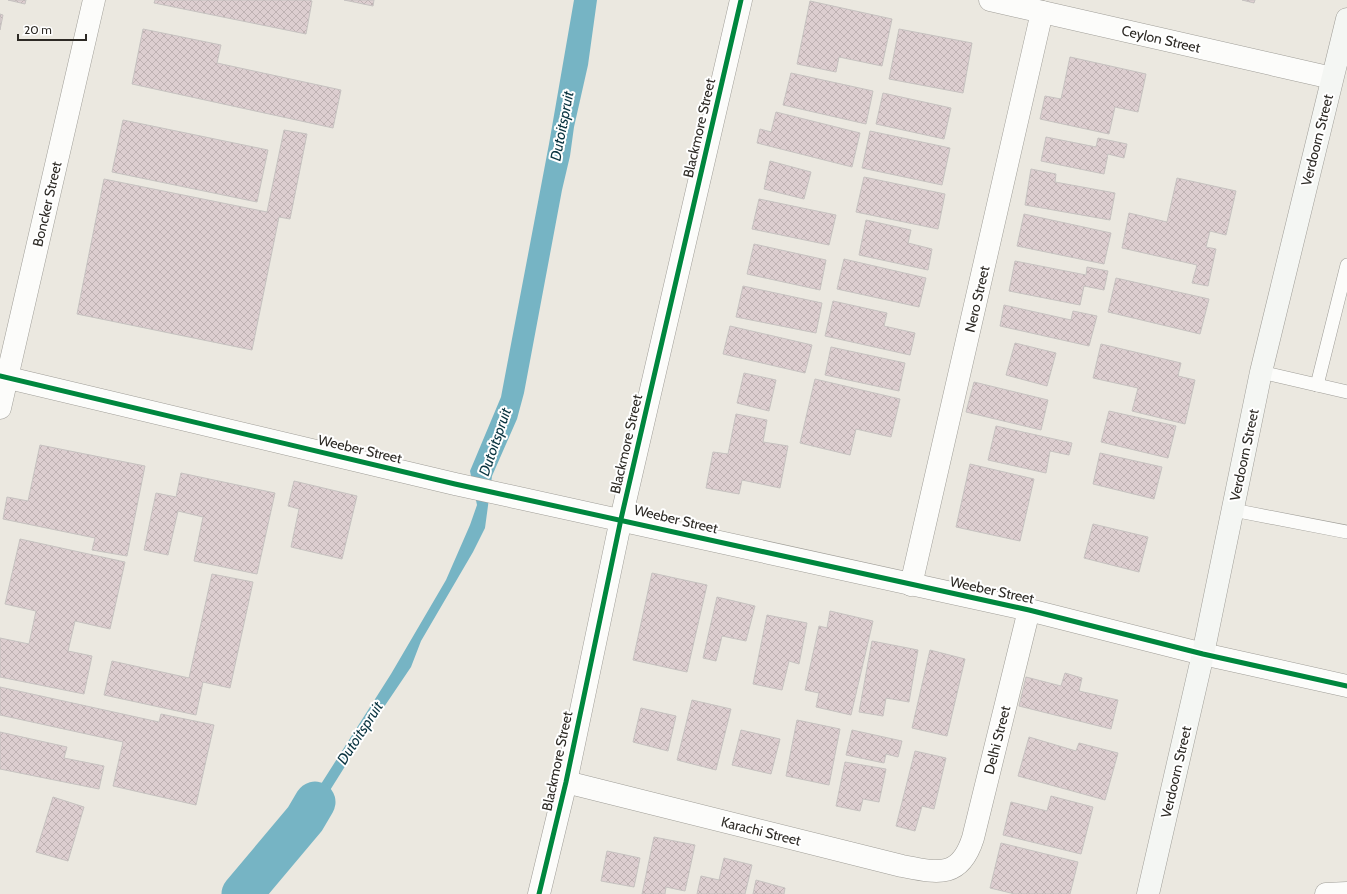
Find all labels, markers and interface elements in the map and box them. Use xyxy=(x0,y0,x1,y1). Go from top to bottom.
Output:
scale bar xyxy=(18,16,86,42)
street label: Ceylon Street xyxy=(1120,21,1203,57)
text: 20 m xyxy=(24,22,52,37)
street label: Blackmore Street xyxy=(679,76,719,179)
water label: Dutoitspruit xyxy=(546,89,578,162)
street label: Verdoorn Street xyxy=(1297,92,1337,188)
street label: Boncker Street xyxy=(28,159,66,248)
street label: Nero Street xyxy=(961,264,993,334)
street label: Blackmore Street xyxy=(606,392,646,495)
water label: Dutoitspruit xyxy=(475,405,515,478)
street label: Verdoorn Street xyxy=(1225,407,1263,503)
street label: Weeber Street xyxy=(316,431,404,467)
street label: Weeber Street xyxy=(632,501,720,537)
street label: Weeber Street xyxy=(948,572,1036,608)
water label: Dutoitspruit xyxy=(333,698,387,768)
street label: Delhi Street xyxy=(980,703,1014,776)
street label: Blackmore Street xyxy=(538,709,576,812)
street label: Verdoorn Street xyxy=(1157,724,1195,820)
street label: Karachi Street xyxy=(719,812,803,850)

